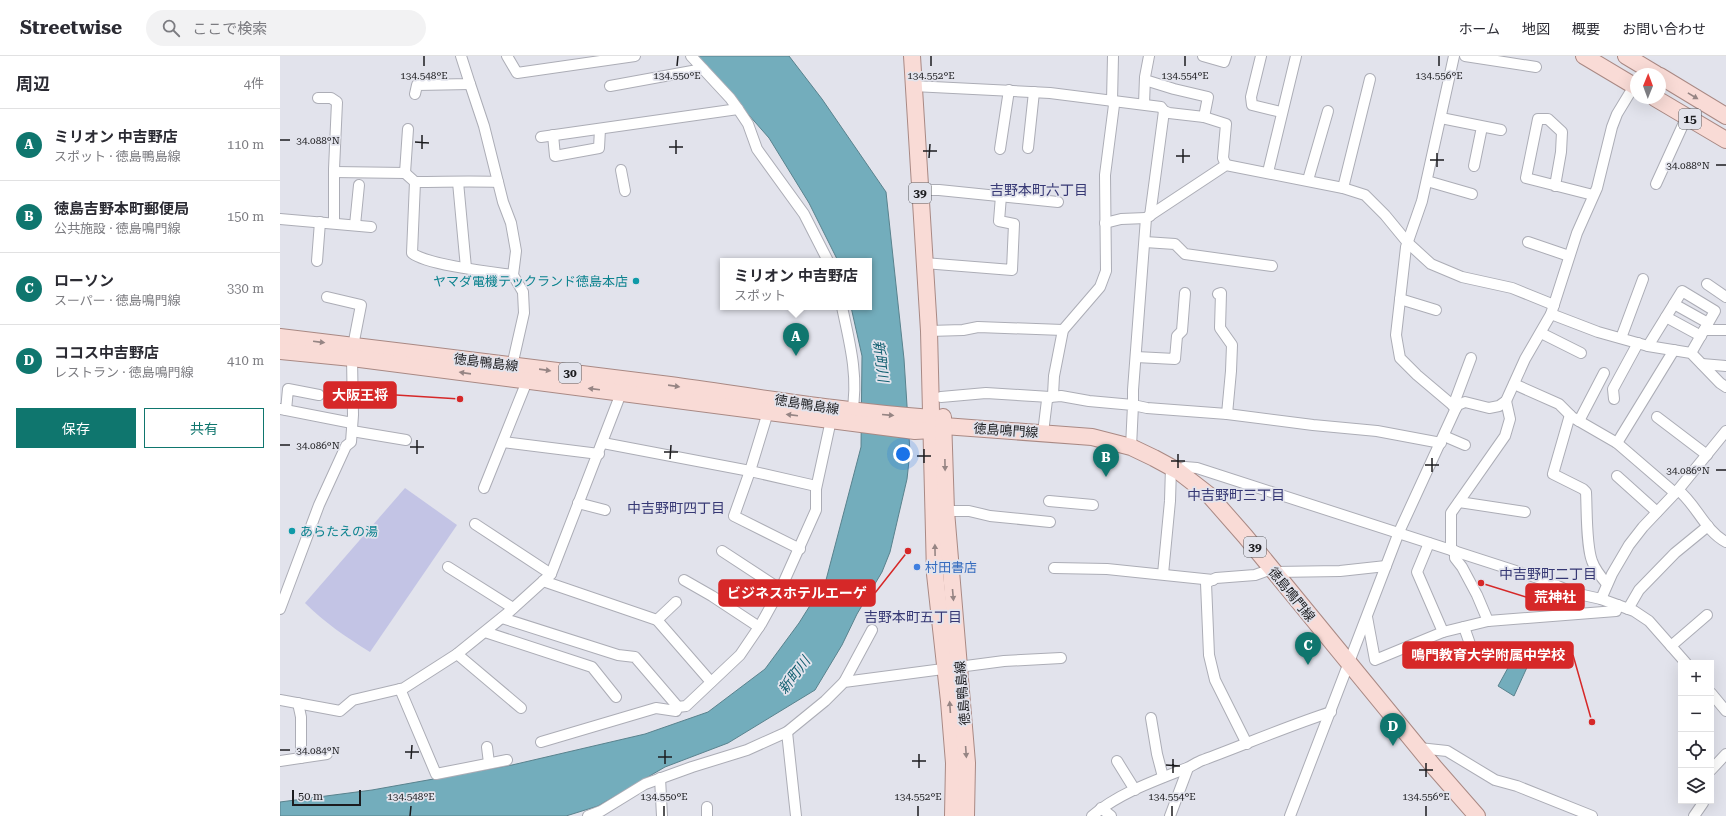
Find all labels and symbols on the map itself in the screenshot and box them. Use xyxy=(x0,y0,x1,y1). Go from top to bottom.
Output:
north arrow xyxy=(1630,68,1666,104)
text: 134.548°E xyxy=(400,70,448,81)
text: 134.550°E xyxy=(653,70,701,81)
text: 134.552°E xyxy=(907,70,955,81)
text: 134.554°E xyxy=(1161,70,1209,81)
text: 134.556°E xyxy=(1415,70,1463,81)
one-way arrow xyxy=(1688,92,1698,100)
road number: 15 xyxy=(1679,109,1701,129)
text: 34.088°N xyxy=(296,135,340,146)
text: 34.088°N xyxy=(1666,160,1710,171)
district label: 吉野本町六丁目 xyxy=(990,182,1088,198)
road number: 39 xyxy=(909,183,931,203)
place label: ヤマダ電機テックランド徳島本店 xyxy=(433,274,628,289)
marker: ヤマダ電機テックランド徳島本店 xyxy=(631,276,641,286)
pin: A xyxy=(783,323,809,356)
one-way arrow xyxy=(313,338,325,345)
water label: 新町川 xyxy=(871,339,892,385)
street label: 徳島鴨島線 xyxy=(453,351,519,374)
road number: 30 xyxy=(559,363,581,383)
one-way arrow xyxy=(539,367,551,373)
one-way arrow xyxy=(459,370,471,376)
callout: 大阪王将 xyxy=(324,382,396,408)
one-way arrow xyxy=(668,383,680,389)
one-way arrow xyxy=(588,386,600,393)
text: 大阪王将 xyxy=(332,387,388,403)
street label: 徳島鴨島線 xyxy=(774,392,840,417)
one-way arrow xyxy=(882,411,894,418)
one-way arrow xyxy=(786,412,798,418)
street label: 徳島鳴門線 xyxy=(973,421,1039,440)
text: 34.086°N xyxy=(296,440,340,451)
your location xyxy=(893,444,913,464)
pin: B xyxy=(1093,444,1119,477)
one-way arrow xyxy=(942,459,948,472)
text: 34.086°N xyxy=(1666,465,1710,476)
district label: 中吉野町三丁目 xyxy=(1187,487,1285,503)
district label: 中吉野町四丁目 xyxy=(627,500,725,516)
place label: あらたえの湯 xyxy=(300,524,378,539)
marker: あらたえの湯 xyxy=(287,526,297,536)
road number: 39 xyxy=(1244,537,1266,557)
one-way arrow xyxy=(932,543,938,556)
place label: 村田書店 xyxy=(925,560,977,575)
marker: 村田書店 xyxy=(912,562,922,572)
street label: 徳島鳴門線 xyxy=(1265,564,1318,624)
district label: 中吉野町二丁目 xyxy=(1499,566,1597,582)
callout: ビジネスホテルエーゲ xyxy=(719,580,875,606)
callout: 荒神社 xyxy=(1526,584,1584,610)
text: ビジネスホテルエーゲ xyxy=(727,585,867,601)
one-way arrow xyxy=(950,589,957,601)
text: 荒神社 xyxy=(1534,589,1576,605)
district label: 吉野本町五丁目 xyxy=(864,609,962,625)
pin: C xyxy=(1295,632,1321,665)
callout: 鳴門教育大学附属中学校 xyxy=(1403,642,1573,668)
text: 鳴門教育大学附属中学校 xyxy=(1411,647,1565,663)
water label: 新町川 xyxy=(775,652,814,697)
street label: 徳島鴨島線 xyxy=(952,660,973,726)
one-way arrow xyxy=(946,701,953,713)
pin: D xyxy=(1380,713,1406,746)
text: 34.084°N xyxy=(296,745,340,756)
one-way arrow xyxy=(963,746,970,758)
scale bar xyxy=(292,788,361,807)
text: 134.548°E xyxy=(387,791,435,802)
text: 134.550°E xyxy=(640,791,688,802)
text: 134.552°E xyxy=(894,791,942,802)
text: 134.554°E xyxy=(1148,791,1196,802)
text: 134.556°E xyxy=(1402,791,1450,802)

